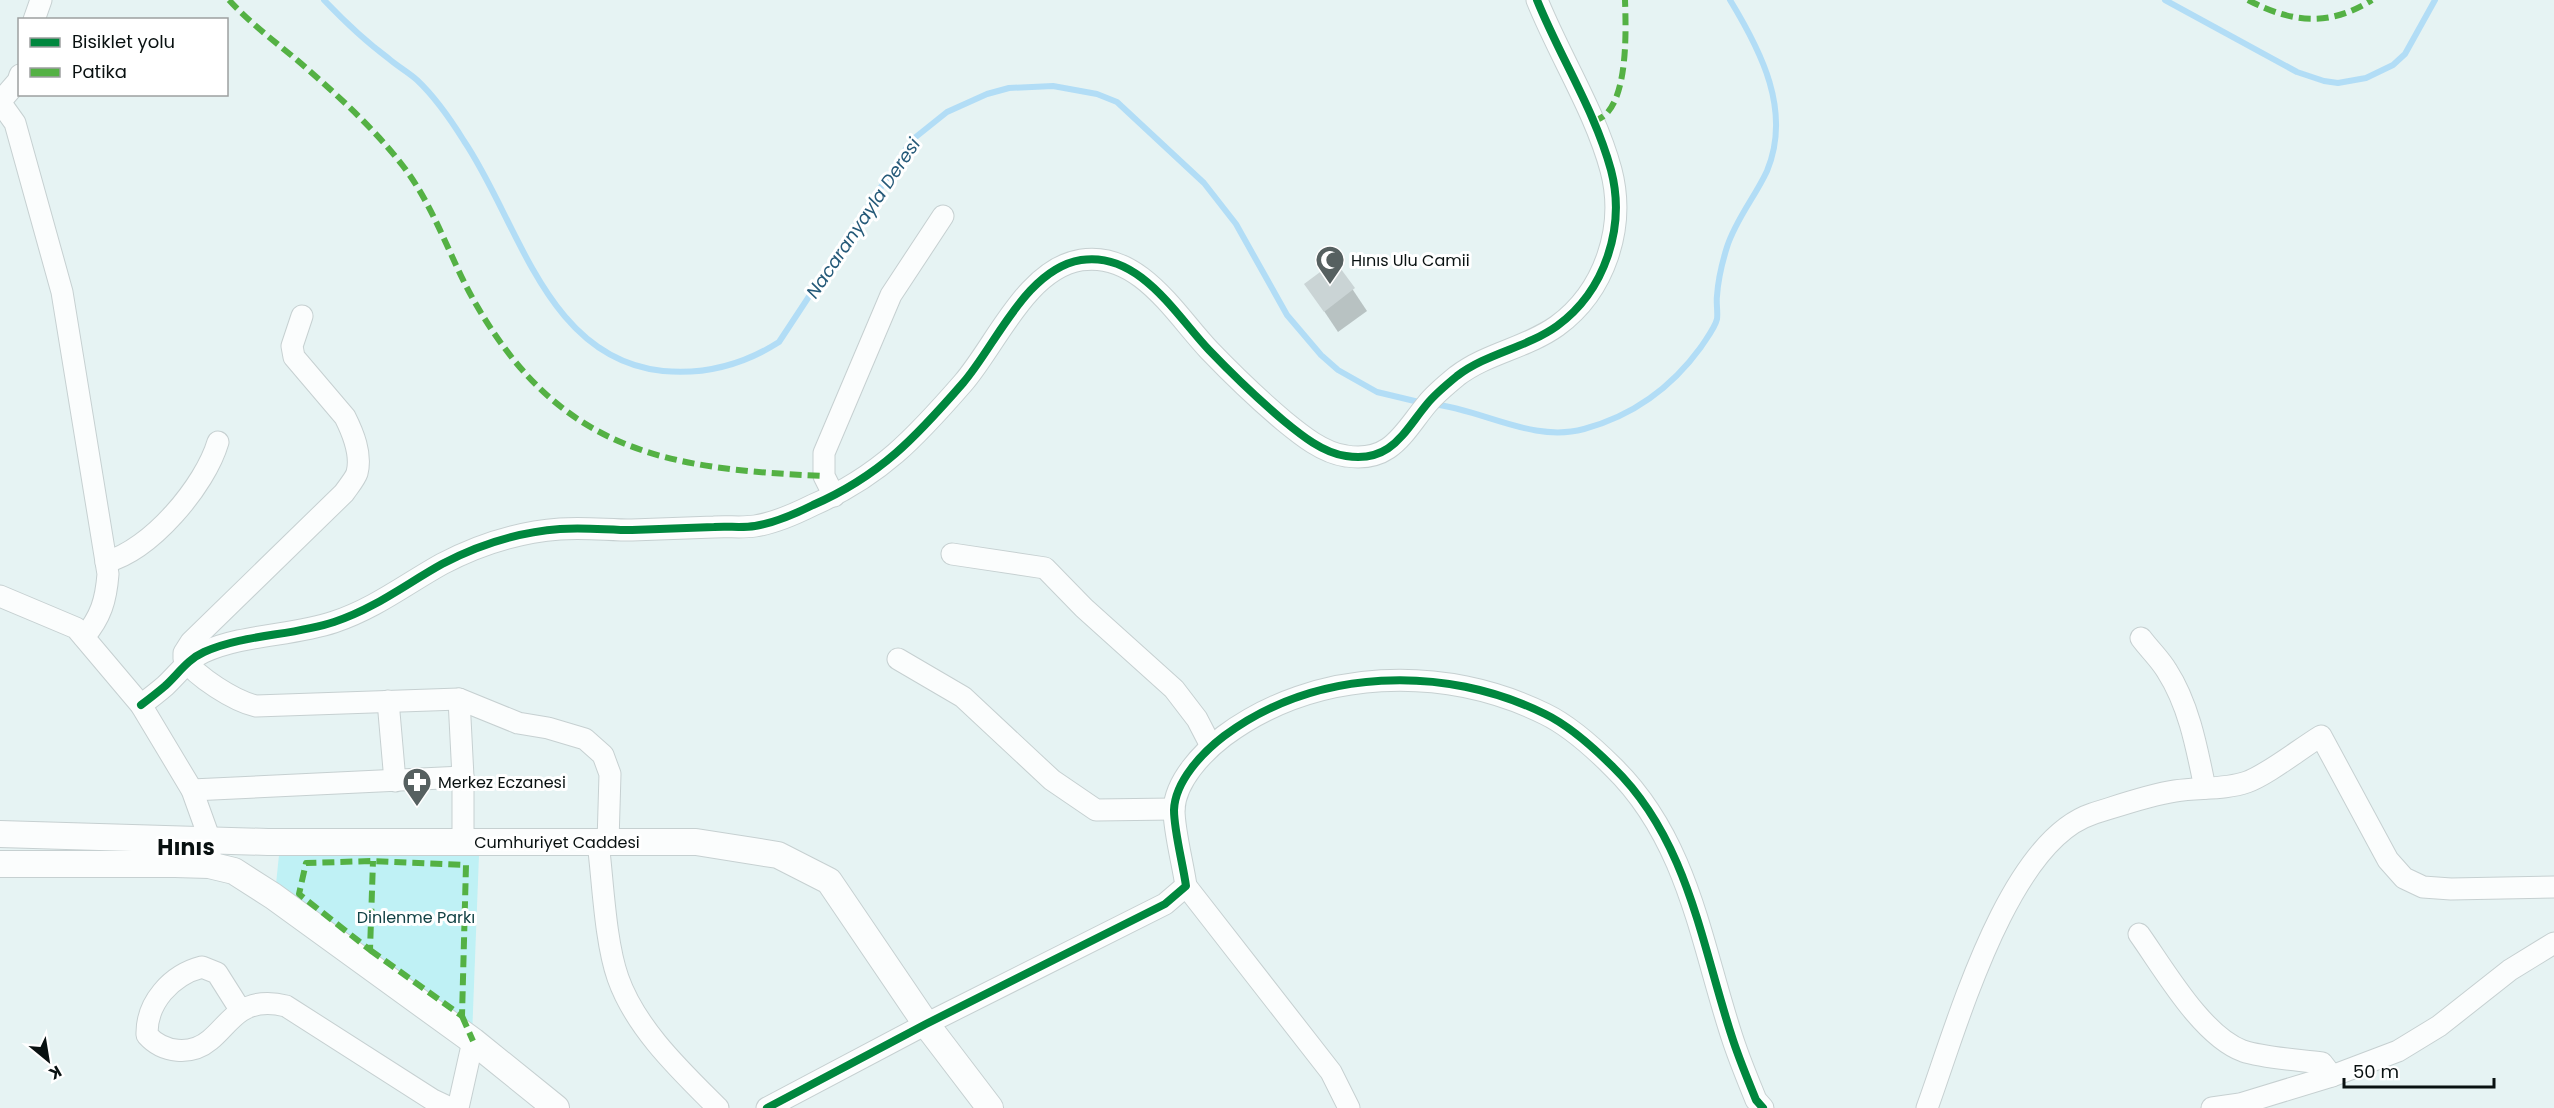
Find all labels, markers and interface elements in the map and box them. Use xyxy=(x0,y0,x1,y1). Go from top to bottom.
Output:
legend xyxy=(18,18,228,96)
text: Bisiklet yolu xyxy=(72,29,175,54)
text: Patika xyxy=(72,59,127,84)
water label: Nacaranyayla Deresi xyxy=(800,132,926,303)
mosque icon: Hınıs Ulu Camii xyxy=(1314,244,1346,286)
place label: Hınıs Ulu Camii xyxy=(1351,249,1470,272)
pharmacy icon: Merkez Eczanesi xyxy=(401,766,433,808)
place label: Merkez Eczanesi xyxy=(438,771,566,794)
street label: Cumhuriyet Caddesi xyxy=(474,831,640,854)
district label: Hınıs xyxy=(157,832,215,863)
park label: Dinlenme Parkı xyxy=(357,906,475,929)
north arrow xyxy=(18,1030,78,1090)
scale bar xyxy=(2344,1051,2494,1089)
text: 50 m xyxy=(2353,1059,2399,1084)
text: K xyxy=(45,1060,66,1085)

